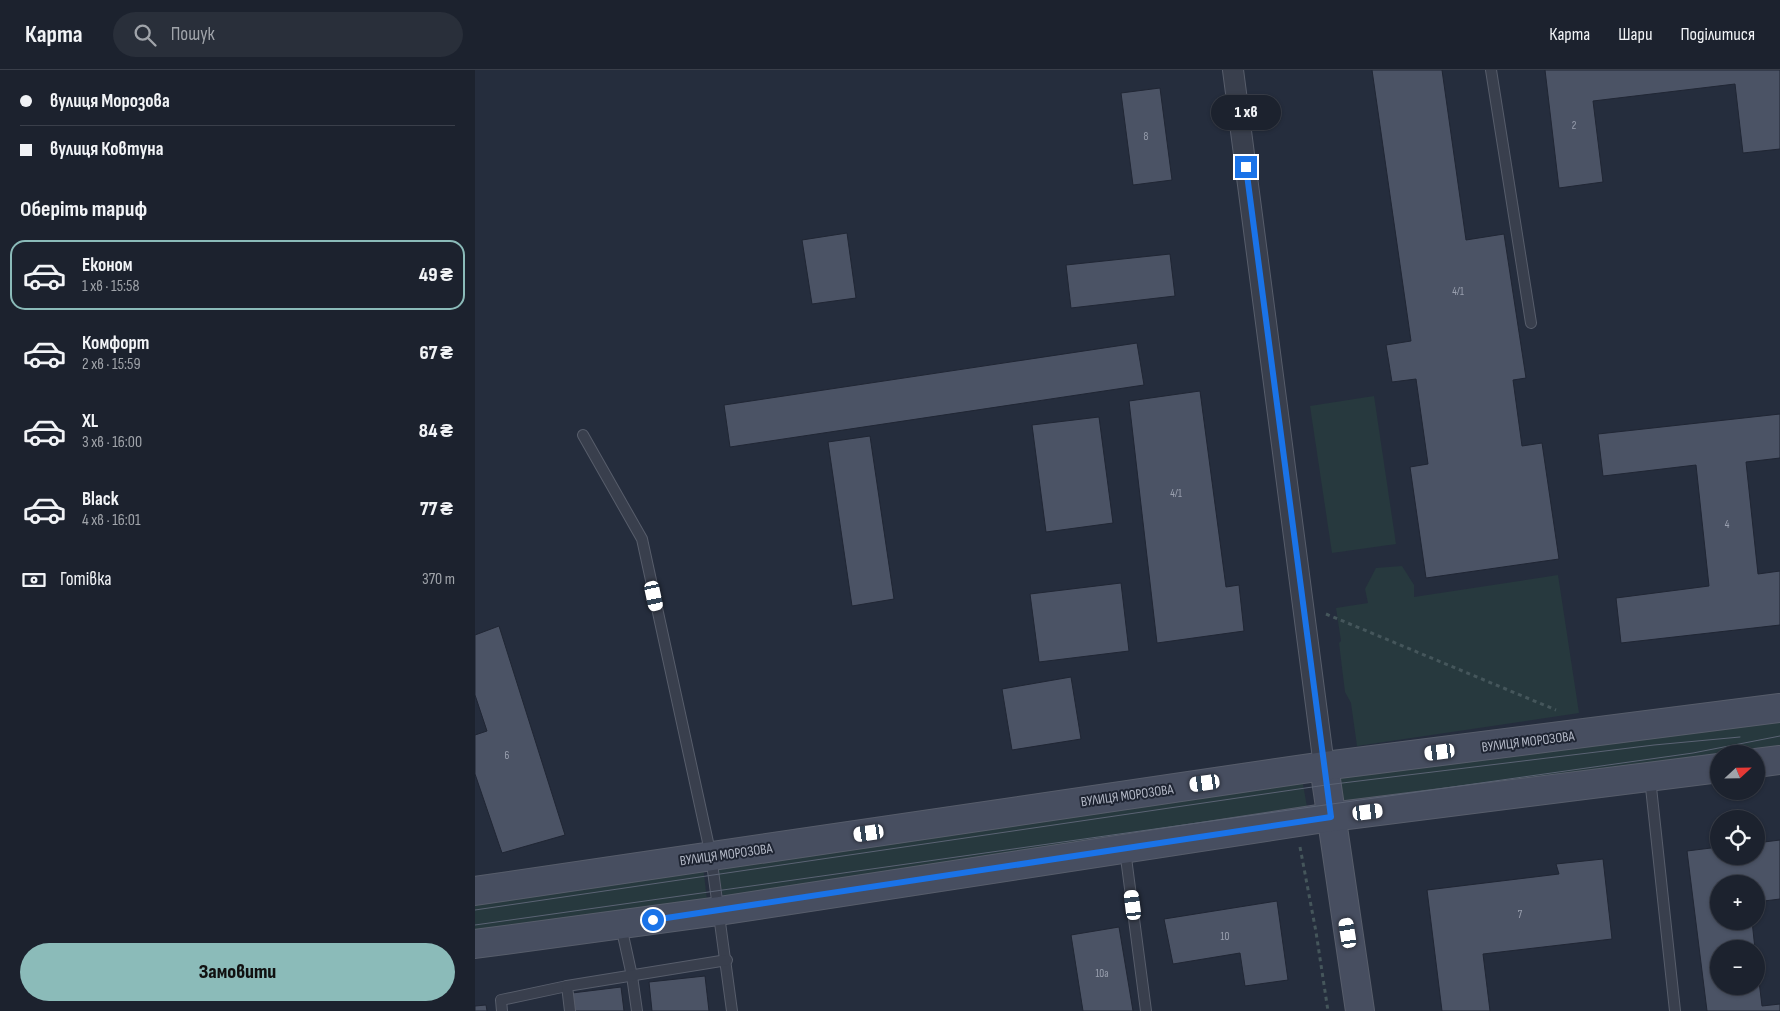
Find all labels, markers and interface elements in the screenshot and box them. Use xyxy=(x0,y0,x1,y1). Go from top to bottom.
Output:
search box xyxy=(113,12,463,57)
text: Карта xyxy=(25,20,83,49)
icon: search xyxy=(131,21,159,49)
text: Пошук xyxy=(171,23,215,46)
text: Карта xyxy=(1549,24,1590,45)
text: Шари xyxy=(1618,24,1652,45)
text: Поділитися xyxy=(1680,24,1755,45)
text: вулиця Морозова xyxy=(50,90,170,113)
callout: 1 хв xyxy=(1211,94,1281,129)
text: 1 хв xyxy=(1234,103,1258,122)
house number: 2 xyxy=(1572,119,1577,132)
house number: 8 xyxy=(1144,130,1149,143)
text: вулиця Ковтуна xyxy=(50,138,163,161)
route end xyxy=(1235,156,1257,178)
text: Оберіть тариф xyxy=(20,196,147,223)
icon: car xyxy=(22,253,67,298)
text: Економ xyxy=(82,254,133,277)
text: 49 ₴ xyxy=(419,264,453,287)
text: 1 хв · 15:58 xyxy=(82,277,140,296)
house number: 4/1 xyxy=(1452,285,1464,298)
icon: car xyxy=(22,331,67,376)
text: Комфорт xyxy=(82,332,149,355)
text: 67 ₴ xyxy=(420,342,453,365)
text: 2 хв · 15:59 xyxy=(82,355,141,374)
icon: car xyxy=(22,409,67,454)
text: XL xyxy=(82,410,98,433)
text: 84 ₴ xyxy=(419,420,453,443)
text: 3 хв · 16:00 xyxy=(82,433,142,452)
icon: car xyxy=(22,487,67,532)
house number: 4/1 xyxy=(1170,487,1182,500)
text: Black xyxy=(82,488,119,511)
text: 77 ₴ xyxy=(420,498,453,521)
text: 4 хв · 16:01 xyxy=(82,511,141,530)
house number: 4 xyxy=(1725,518,1730,531)
icon: cash xyxy=(20,566,48,594)
text: Готівка xyxy=(60,568,112,591)
text: 370 m xyxy=(422,570,455,589)
car xyxy=(643,580,664,612)
street label: ВУЛИЦЯ МОРОЗОВА xyxy=(1481,727,1576,756)
car xyxy=(1424,743,1455,761)
north arrow xyxy=(1710,745,1765,800)
map controls xyxy=(1710,745,1765,995)
house number: 6 xyxy=(505,749,510,762)
car xyxy=(1189,773,1220,793)
street label: ВУЛИЦЯ МОРОЗОВА xyxy=(1080,780,1175,810)
car xyxy=(1352,803,1383,821)
button: locate xyxy=(1710,810,1765,865)
car xyxy=(853,823,884,843)
street label: ВУЛИЦЯ МОРОЗОВА xyxy=(679,839,774,869)
button: + xyxy=(1710,875,1765,930)
car xyxy=(1123,889,1142,921)
house number: 7 xyxy=(1518,908,1523,921)
route start xyxy=(642,909,664,931)
car xyxy=(1338,917,1357,949)
house number: 10 xyxy=(1221,930,1229,943)
button: − xyxy=(1710,940,1765,995)
button: Замовити xyxy=(20,943,455,1001)
house number: 10а xyxy=(1096,967,1109,980)

